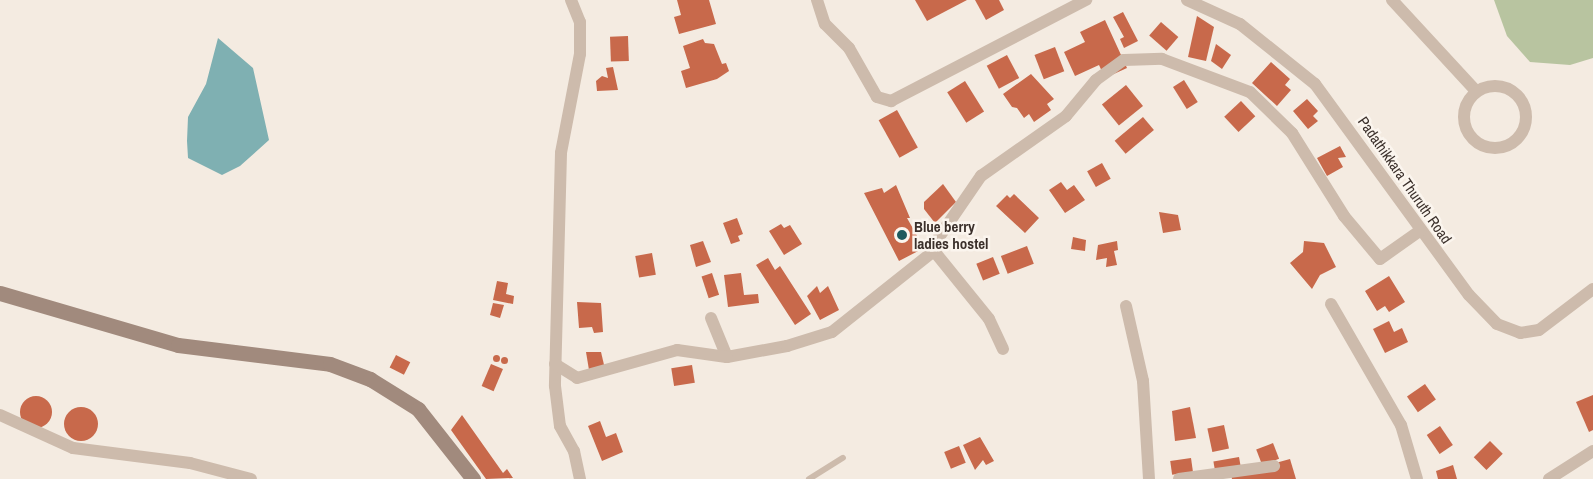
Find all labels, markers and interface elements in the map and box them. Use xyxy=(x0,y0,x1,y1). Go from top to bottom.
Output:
street label: Padathikkara Thuruth Road xyxy=(1354,113,1456,247)
place label: Blue berry ladies hostel xyxy=(914,217,989,252)
marker: Blue berry ladies hostel xyxy=(895,228,909,242)

